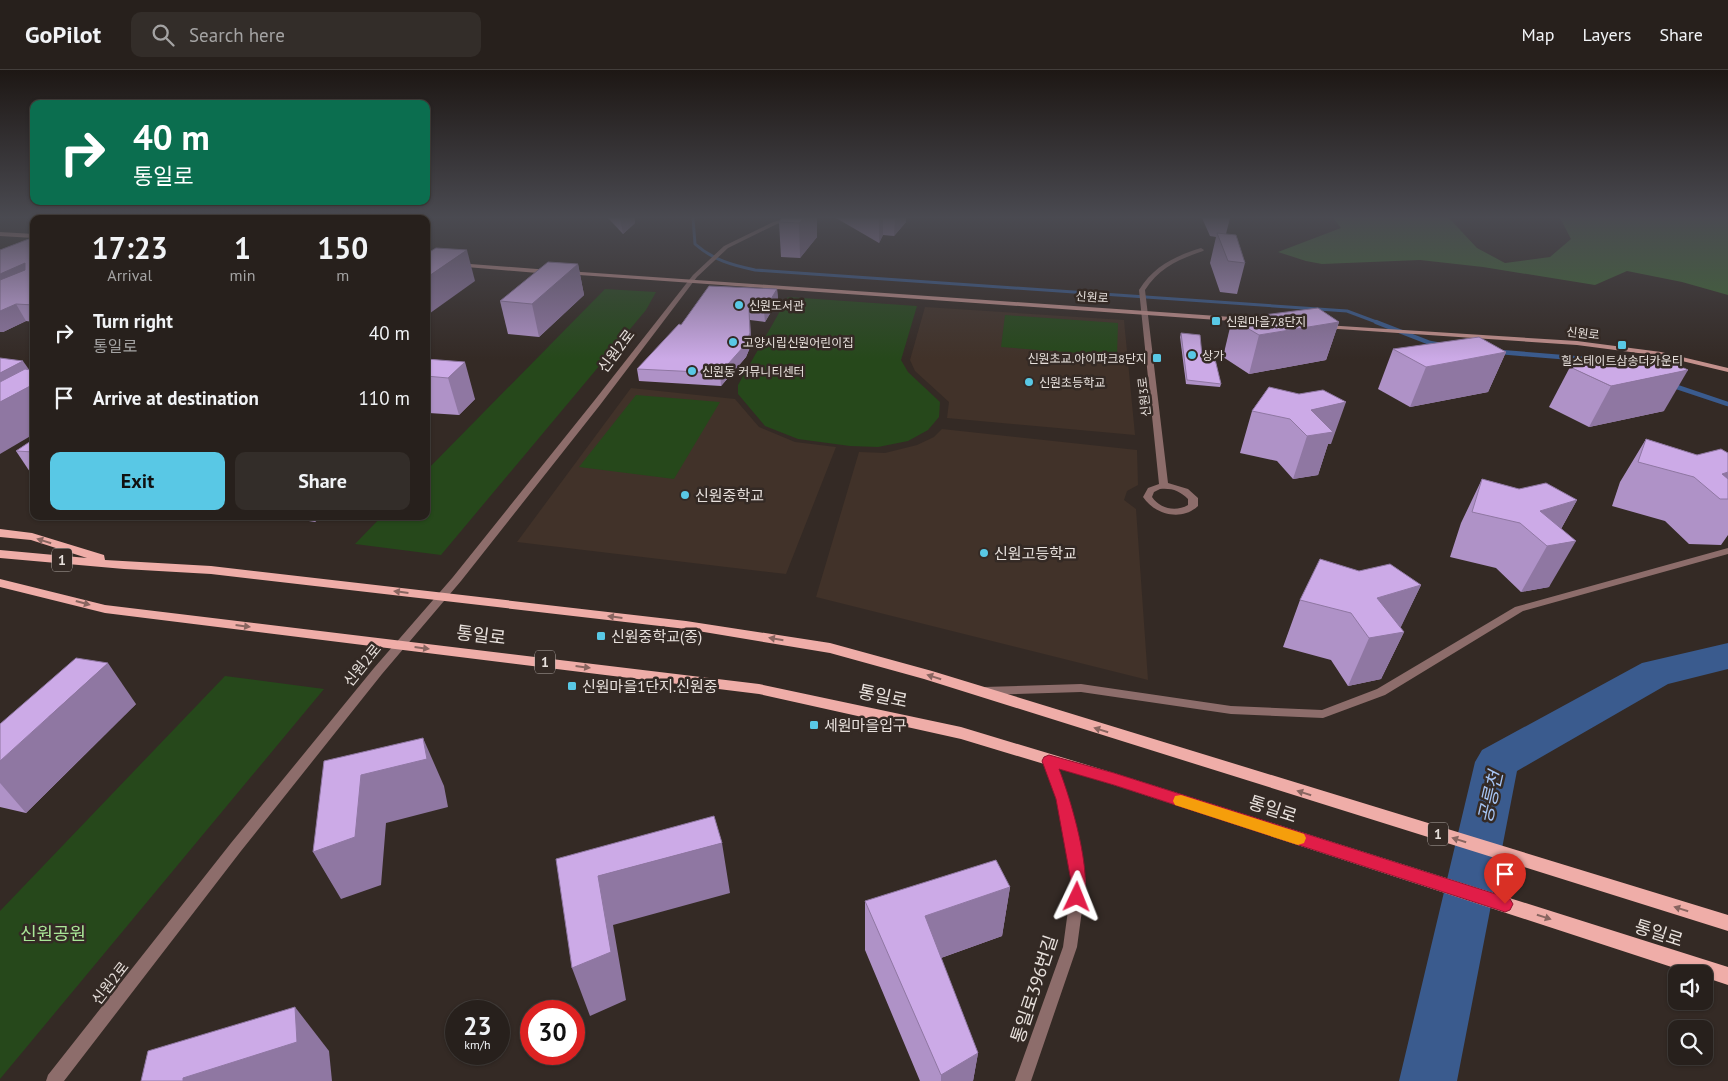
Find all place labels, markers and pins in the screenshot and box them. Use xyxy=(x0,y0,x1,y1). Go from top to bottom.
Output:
place label: 신원도서관 xyxy=(749,298,804,313)
marker: 신원도서관 xyxy=(733,299,745,311)
place label: 신원마을7.8단지 xyxy=(1226,314,1307,329)
marker: 신원마을7.8단지 xyxy=(1210,315,1222,327)
place label: 고양시립신원어린이집 xyxy=(743,335,853,350)
marker: 고양시립신원어린이집 xyxy=(727,336,739,348)
marker: 힐스테이트삼송더카운티 xyxy=(1616,339,1628,351)
place label: 상가 xyxy=(1202,348,1224,363)
marker: 상가 xyxy=(1186,349,1198,361)
place label: 신원초교.아이파크8단지 xyxy=(1027,351,1147,366)
marker: 신원초교.아이파크8단지 xyxy=(1151,352,1163,364)
place label: 힐스테이트삼송더카운티 xyxy=(1561,353,1683,368)
place label: 신원동 커뮤니티센터 xyxy=(702,364,805,379)
marker: 신원동 커뮤니티센터 xyxy=(686,365,698,377)
place label: 신원초등학교 xyxy=(1039,375,1105,390)
marker: 신원초등학교 xyxy=(1023,376,1035,388)
place label: 신원중학교 xyxy=(695,486,764,505)
marker: 신원중학교 xyxy=(679,489,691,501)
place label: 신원고등학교 xyxy=(994,544,1077,563)
marker: 신원고등학교 xyxy=(978,547,990,559)
place label: 신원중학교(중) xyxy=(611,627,702,646)
marker: 신원중학교(중) xyxy=(595,630,607,642)
place label: 신원마을1단지.신원중 xyxy=(582,677,718,696)
marker: 신원마을1단지.신원중 xyxy=(566,680,578,692)
place label: 세원마을입구 xyxy=(824,716,907,735)
marker: 세원마을입구 xyxy=(808,719,820,731)
pin xyxy=(1484,853,1526,904)

